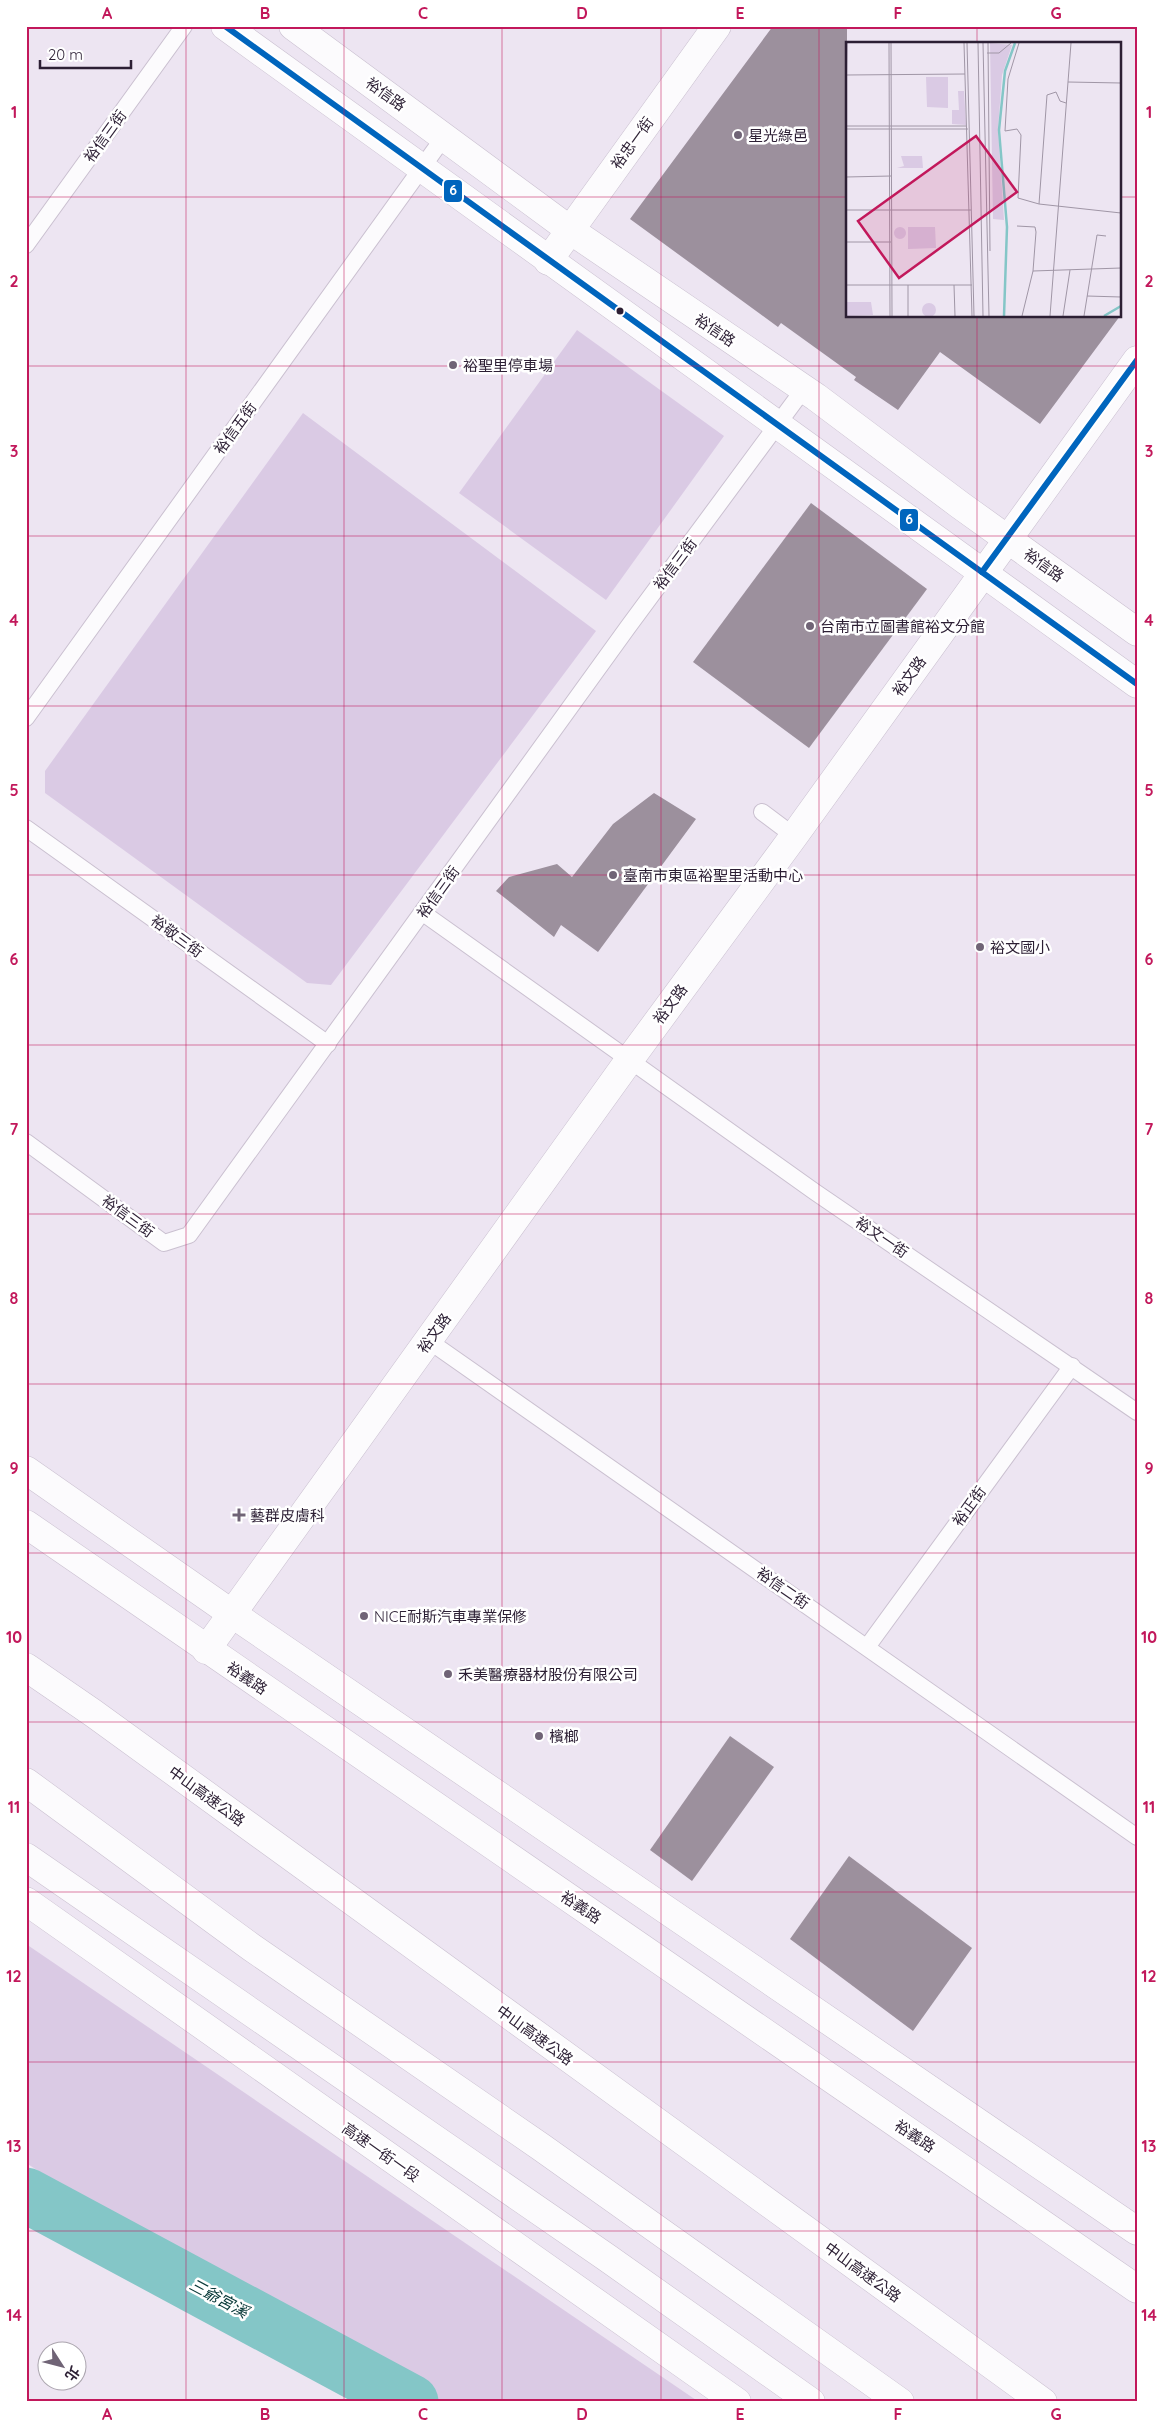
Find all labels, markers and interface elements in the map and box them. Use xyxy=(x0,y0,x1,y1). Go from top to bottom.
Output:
text: A xyxy=(102,3,113,23)
text: B xyxy=(260,3,270,23)
text: C xyxy=(418,3,428,23)
text: D xyxy=(576,3,588,23)
text: E xyxy=(735,3,745,23)
text: F xyxy=(894,3,903,23)
text: G xyxy=(1050,3,1062,23)
scale bar xyxy=(40,38,131,70)
inset map xyxy=(846,42,1120,318)
text: 20 m xyxy=(48,45,83,64)
street label: 裕信路 xyxy=(362,73,410,115)
text: 1 xyxy=(11,102,17,122)
text: 1 xyxy=(1146,102,1152,122)
street label: 裕信三街 xyxy=(80,106,130,166)
street label: 裕忠一街 xyxy=(607,113,657,173)
place label: 星光綠邑 xyxy=(748,126,808,145)
marker: 星光綠邑 xyxy=(732,129,744,141)
line badge: 6 xyxy=(443,179,463,203)
text: 6 xyxy=(449,181,457,199)
text: 2 xyxy=(9,271,19,291)
text: 2 xyxy=(1144,271,1154,291)
unlabelled marker xyxy=(615,306,625,316)
street label: 裕信路 xyxy=(691,310,739,350)
place label: 裕聖里停車場 xyxy=(463,356,553,375)
marker: 裕聖里停車場 xyxy=(447,359,459,371)
street label: 裕信五街 xyxy=(210,398,260,458)
text: 3 xyxy=(10,441,18,461)
text: 3 xyxy=(1145,441,1153,461)
line badge: 6 xyxy=(899,508,919,532)
text: 6 xyxy=(905,510,913,528)
street label: 裕信三街 xyxy=(649,534,701,594)
street label: 裕信路 xyxy=(1020,544,1068,586)
text: 4 xyxy=(9,610,19,630)
text: 4 xyxy=(1144,610,1154,630)
place label: 台南市立圖書館裕文分館 xyxy=(820,617,985,636)
marker: 台南市立圖書館裕文分館 xyxy=(804,620,816,632)
street label: 裕文路 xyxy=(888,652,930,700)
text: 5 xyxy=(9,780,19,800)
text: 5 xyxy=(1144,780,1154,800)
street label: 裕信三街 xyxy=(413,862,463,922)
place label: 臺南市東區裕聖里活動中心 xyxy=(623,866,803,885)
marker: 臺南市東區裕聖里活動中心 xyxy=(607,869,619,881)
street label: 裕敬三街 xyxy=(147,911,207,961)
place label: 裕文國小 xyxy=(990,938,1050,957)
marker: 裕文國小 xyxy=(974,941,986,953)
text: 6 xyxy=(10,949,19,969)
text: 6 xyxy=(1145,949,1154,969)
street label: 裕文路 xyxy=(649,980,691,1028)
text: 7 xyxy=(10,1119,19,1139)
text: 7 xyxy=(1145,1119,1154,1139)
street label: 裕信三街 xyxy=(98,1191,158,1241)
street label: 裕文一街 xyxy=(852,1212,912,1262)
text: 8 xyxy=(10,1288,19,1308)
text: 8 xyxy=(1145,1288,1154,1308)
street label: 裕文路 xyxy=(413,1309,455,1357)
text: 9 xyxy=(9,1458,19,1478)
text: 9 xyxy=(1144,1458,1154,1478)
street label: 裕正街 xyxy=(948,1482,990,1530)
place label: 藝群皮膚科 xyxy=(250,1506,325,1525)
marker: 藝群皮膚科 xyxy=(232,1508,246,1522)
street label: 裕信二街 xyxy=(753,1563,813,1613)
place label: NICE耐斯汽車專業保修 xyxy=(374,1607,527,1626)
marker: NICE耐斯汽車專業保修 xyxy=(358,1610,370,1622)
text: 10 xyxy=(6,1627,22,1647)
text: 10 xyxy=(1141,1627,1157,1647)
street label: 裕義路 xyxy=(223,1658,271,1698)
place label: 禾美醫療器材股份有限公司 xyxy=(458,1665,638,1684)
marker: 禾美醫療器材股份有限公司 xyxy=(442,1668,454,1680)
place label: 檳榔 xyxy=(549,1727,579,1746)
marker: 檳榔 xyxy=(533,1730,545,1742)
street label: 中山高速公路 xyxy=(165,1762,249,1830)
text: 11 xyxy=(8,1797,20,1817)
text: 11 xyxy=(1143,1797,1155,1817)
street label: 裕義路 xyxy=(557,1887,605,1927)
text: 12 xyxy=(6,1966,22,1986)
text: 12 xyxy=(1141,1966,1157,1986)
street label: 中山高速公路 xyxy=(493,2001,577,2069)
street label: 裕義路 xyxy=(891,2116,939,2156)
street label: 高速一街一段 xyxy=(339,2118,423,2186)
text: 13 xyxy=(7,2136,21,2156)
text: 13 xyxy=(1142,2136,1156,2156)
street label: 中山高速公路 xyxy=(821,2238,905,2306)
water label: 三爺宮溪 xyxy=(186,2274,254,2323)
text: 14 xyxy=(6,2305,22,2325)
text: 14 xyxy=(1141,2305,1157,2325)
north arrow xyxy=(38,2340,88,2390)
text: 北 xyxy=(61,2363,84,2385)
text: A xyxy=(102,2404,113,2424)
text: B xyxy=(260,2404,270,2424)
text: C xyxy=(418,2404,428,2424)
text: D xyxy=(576,2404,588,2424)
text: E xyxy=(735,2404,745,2424)
text: F xyxy=(894,2404,903,2424)
text: G xyxy=(1050,2404,1062,2424)

